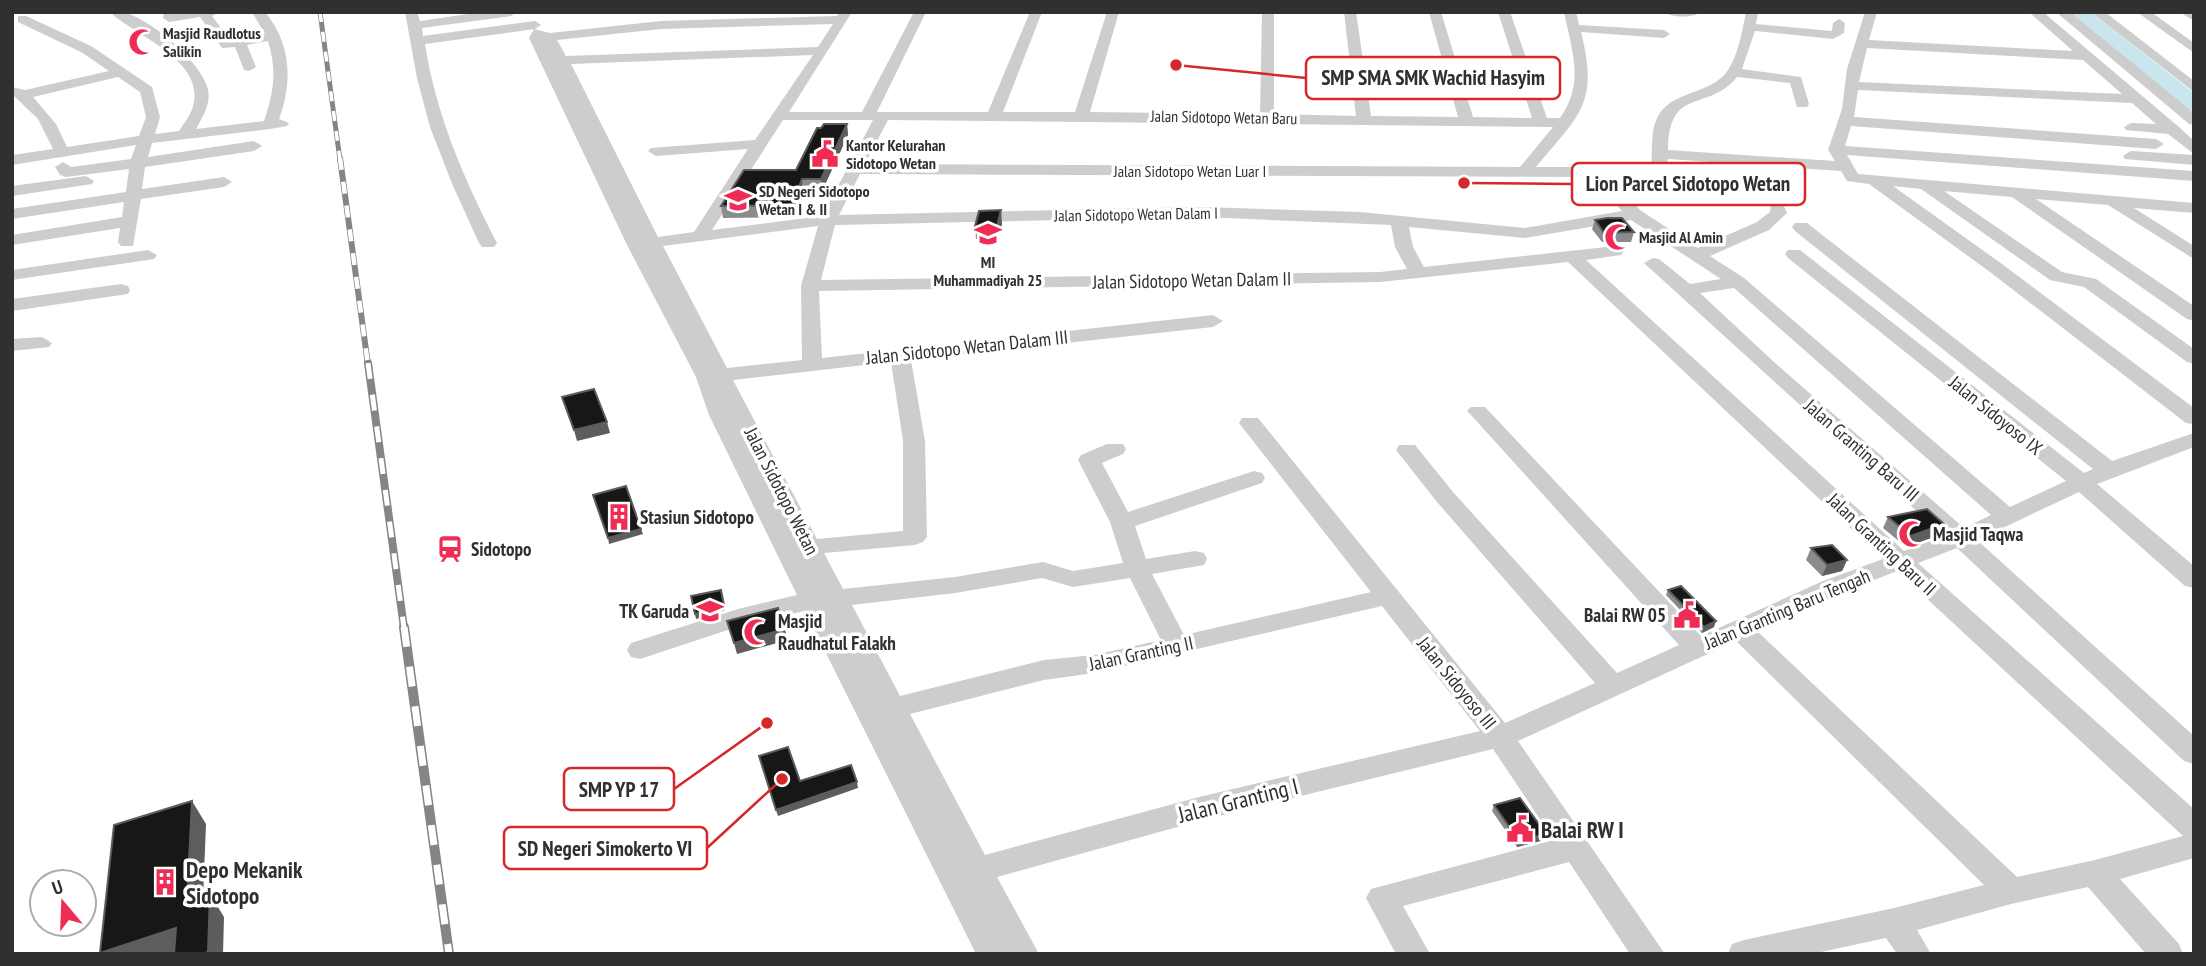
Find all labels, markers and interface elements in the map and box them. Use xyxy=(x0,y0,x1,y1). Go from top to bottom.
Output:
place label: Masjid Raudlotus Salikin xyxy=(163,23,261,61)
mosque icon: Masjid Raudlotus Salikin xyxy=(127,27,157,57)
callout: SMP SMA SMK Wachid Hasyim xyxy=(1306,57,1560,99)
text: SMP SMA SMK Wachid Hasyim xyxy=(1321,64,1545,91)
street label: Jalan Sidotopo Wetan Baru xyxy=(1150,106,1297,128)
place label: Kantor Kelurahan Sidotopo Wetan xyxy=(846,135,945,173)
public building icon: Kantor Kelurahan Sidotopo Wetan xyxy=(810,139,840,169)
street label: Jalan Sidotopo Wetan Luar I xyxy=(1113,161,1266,181)
callout: Lion Parcel Sidotopo Wetan xyxy=(1572,163,1805,205)
text: Lion Parcel Sidotopo Wetan xyxy=(1586,170,1790,197)
place label: SD Negeri Sidotopo Wetan I & II xyxy=(758,181,870,219)
school or university icon: SD Negeri Sidotopo Wetan I & II xyxy=(723,185,753,215)
street label: Jalan Sidotopo Wetan Dalam I xyxy=(1053,203,1218,225)
school or university icon: MI Muhammadiyah 25 xyxy=(973,219,1003,249)
mosque icon: Masjid Al Amin xyxy=(1603,222,1633,252)
place label: Masjid Al Amin xyxy=(1639,227,1723,247)
place label: MI Muhammadiyah 25 xyxy=(934,252,1042,290)
street label: Jalan Sidotopo Wetan Dalam II xyxy=(1091,266,1292,294)
street label: Jalan Sidotopo Wetan Dalam III xyxy=(864,324,1069,370)
street label: Jalan Sidoyoso IX xyxy=(1944,369,2048,460)
street label: Jalan Granting Baru III xyxy=(1799,393,1924,506)
street label: Jalan Sidotopo Wetan xyxy=(739,422,824,559)
street label: Jalan Granting Baru II xyxy=(1822,487,1941,600)
building icon: Stasiun Sidotopo xyxy=(604,502,634,532)
place label: Stasiun Sidotopo xyxy=(640,505,754,529)
mosque icon: Masjid Taqwa xyxy=(1897,519,1927,549)
place label: Masjid Taqwa xyxy=(1933,522,2023,546)
station icon: Sidotopo xyxy=(435,534,465,564)
place label: Sidotopo xyxy=(471,537,531,561)
street label: Jalan Granting Baru Tengah xyxy=(1700,563,1873,655)
school or university icon: TK Garuda xyxy=(695,596,725,626)
place label: TK Garuda xyxy=(619,599,689,623)
public building icon: Balai RW 05 xyxy=(1672,600,1702,630)
place label: Balai RW 05 xyxy=(1584,603,1666,627)
place label: Masjid Raudhatul Falakh xyxy=(778,609,896,655)
mosque icon: Masjid Raudhatul Falakh xyxy=(742,617,772,647)
street label: Jalan Granting II xyxy=(1086,630,1195,676)
street label: Jalan Sidoyoso III xyxy=(1412,631,1502,734)
callout: SMP YP 17 xyxy=(564,768,674,810)
street label: Jalan Granting I xyxy=(1174,771,1301,829)
text: SMP YP 17 xyxy=(579,776,659,803)
public building icon: Balai RW I xyxy=(1505,814,1535,844)
place label: Balai RW I xyxy=(1541,815,1624,844)
callout: SD Negeri Simokerto VI xyxy=(504,827,707,869)
text: SD Negeri Simokerto VI xyxy=(518,835,692,862)
place label: Depo Mekanik Sidotopo xyxy=(186,855,303,910)
building icon: Depo Mekanik Sidotopo xyxy=(150,867,180,897)
north arrow xyxy=(28,868,98,938)
text: U xyxy=(49,874,66,900)

